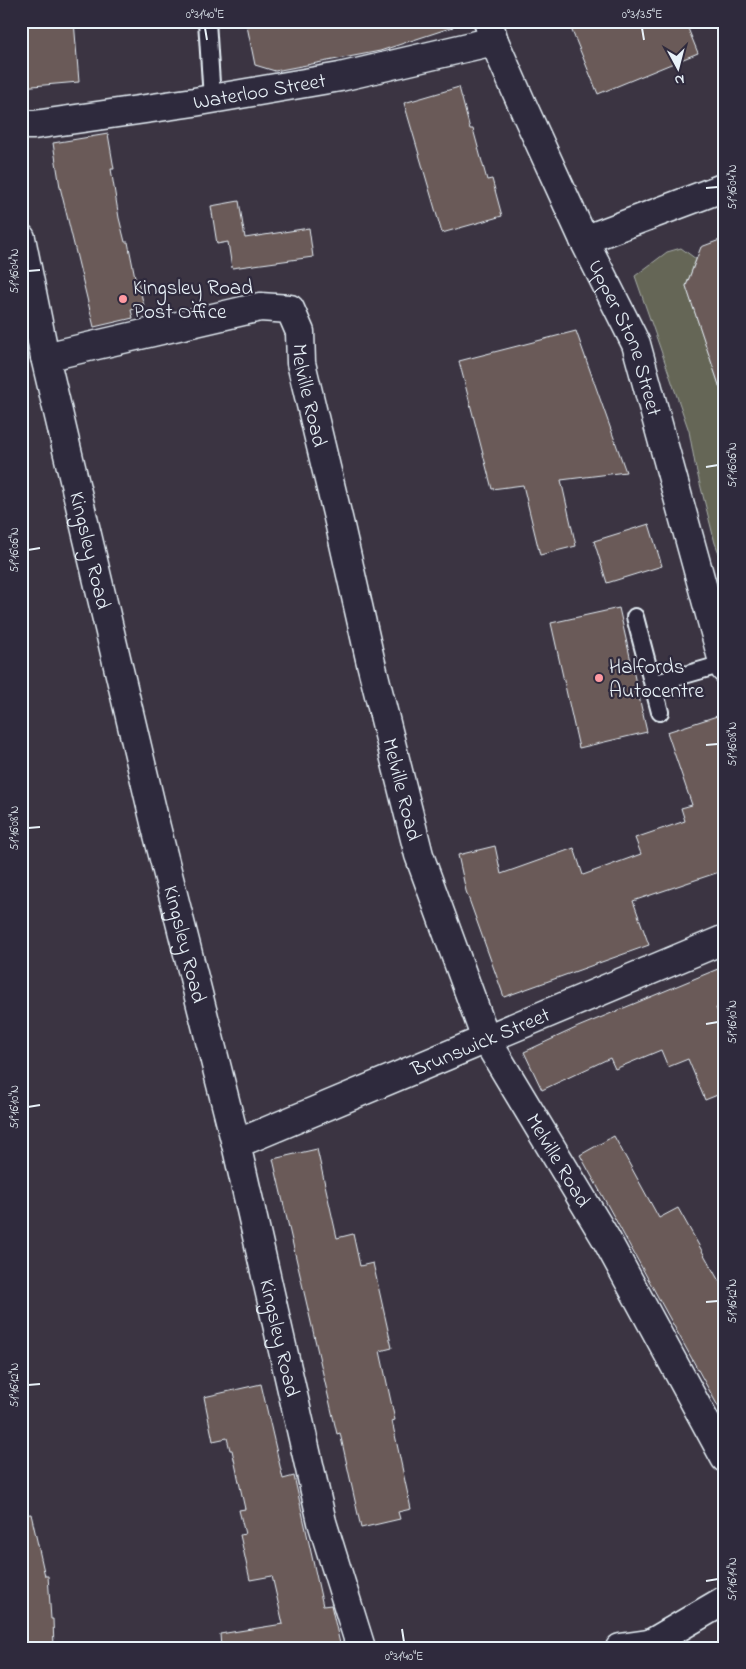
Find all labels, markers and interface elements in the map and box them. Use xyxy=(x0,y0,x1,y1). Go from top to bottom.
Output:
text: 0°31'40"E xyxy=(186,6,224,24)
text: 0°31'35"E xyxy=(622,6,662,24)
north arrow xyxy=(654,42,704,92)
street label: Waterloo Street xyxy=(191,67,328,119)
text: N xyxy=(673,68,685,90)
text: 51°16'04"N xyxy=(724,164,742,210)
text: 51°16'04"N xyxy=(6,248,24,294)
street label: Upper Stone Street xyxy=(579,255,668,420)
place label: Kingsley Road Post Office xyxy=(133,274,253,328)
marker: Kingsley Road Post Office xyxy=(117,293,129,305)
street label: Melville Road xyxy=(283,343,334,450)
text: 51°16'06"N xyxy=(724,442,742,488)
street label: Kingsley Road xyxy=(60,489,117,613)
text: 51°16'06"N xyxy=(6,527,24,573)
place label: Halfords Autocentre xyxy=(609,653,705,707)
marker: Halfords Autocentre xyxy=(593,672,605,684)
text: 51°16'08"N xyxy=(724,722,742,766)
street label: Melville Road xyxy=(373,735,428,844)
text: 51°16'08"N xyxy=(6,806,24,850)
street label: Kingsley Road xyxy=(154,883,213,1007)
text: 51°16'10"N xyxy=(724,1000,742,1044)
street label: Brunswick Street xyxy=(406,1001,555,1086)
text: 51°16'10"N xyxy=(6,1085,24,1129)
street label: Melville Road xyxy=(517,1108,597,1214)
street label: Kingsley Road xyxy=(250,1276,306,1400)
text: 51°16'12"N xyxy=(724,1279,742,1323)
text: 51°16'12"N xyxy=(6,1363,24,1407)
text: 51°16'14"N xyxy=(724,1557,742,1601)
text: 0°31'40"E xyxy=(385,1648,423,1666)

